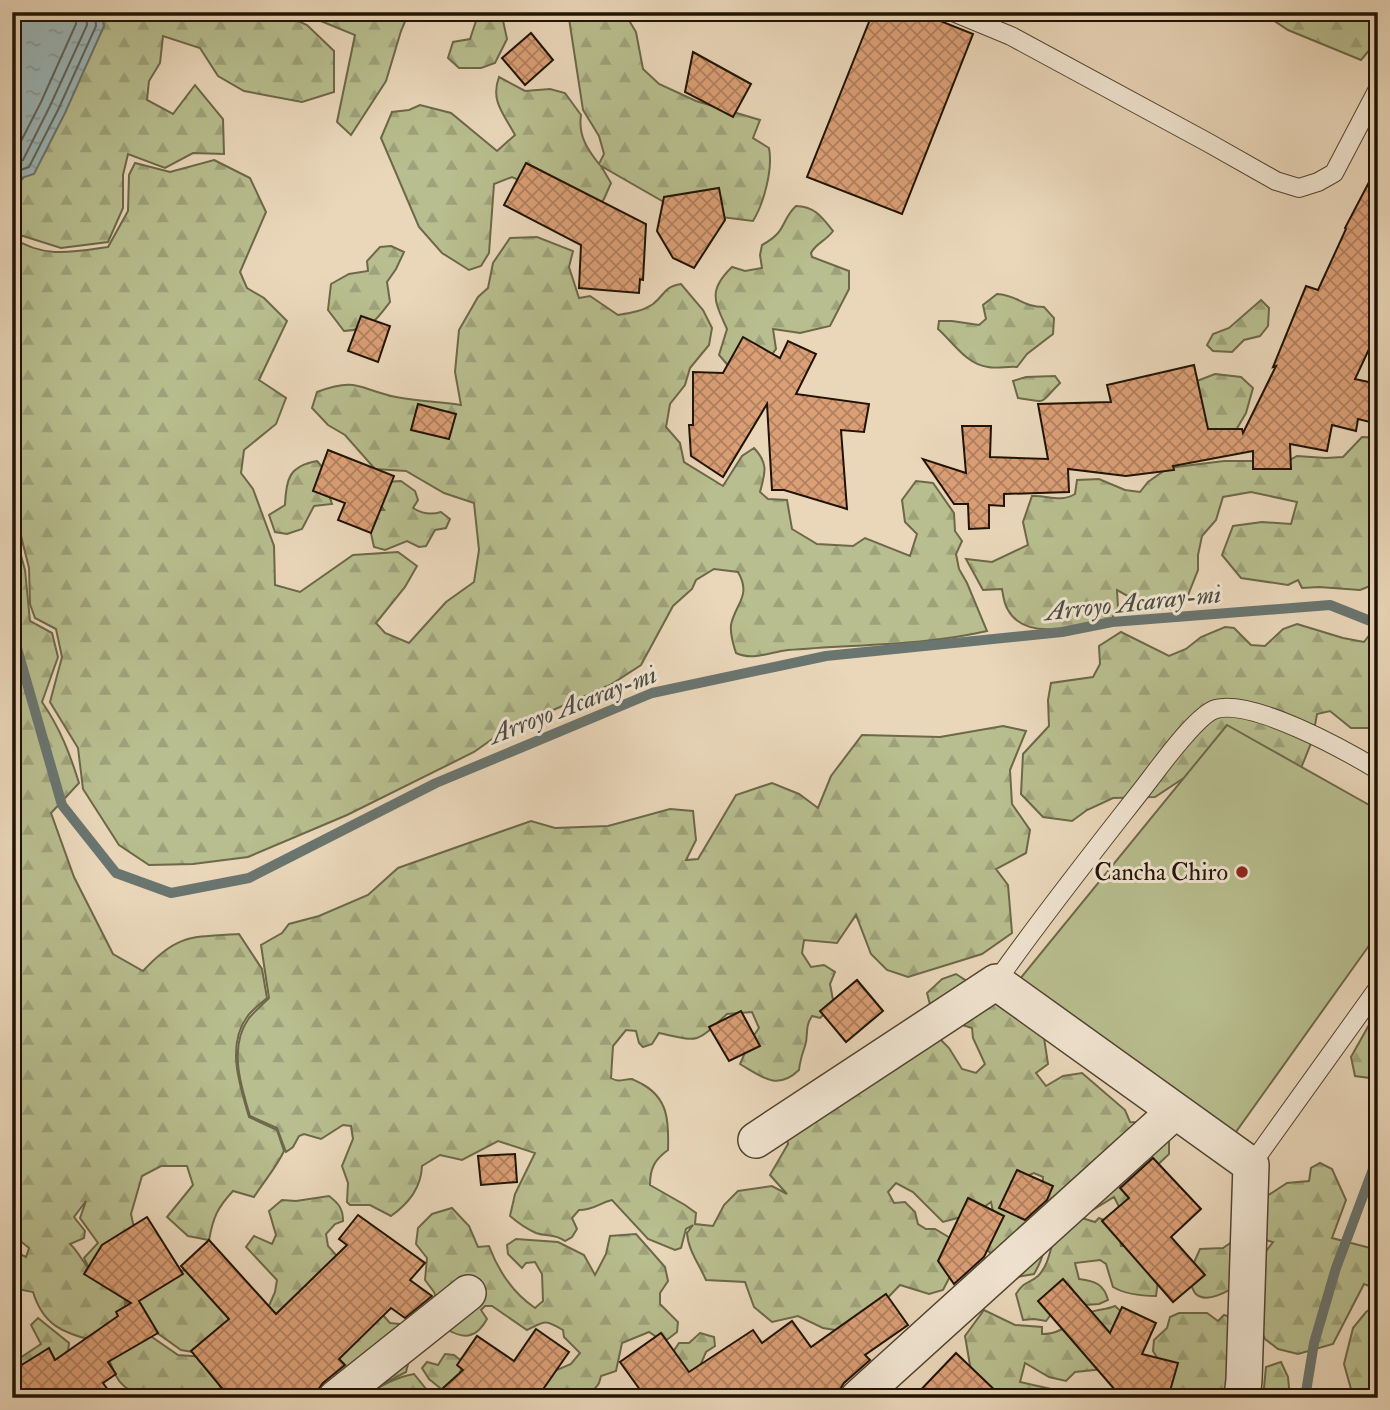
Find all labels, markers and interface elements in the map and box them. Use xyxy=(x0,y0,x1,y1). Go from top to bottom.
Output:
water label: Arroyo Acaray-mi xyxy=(1040,578,1223,628)
water label: Arroyo Acaray-mi xyxy=(482,658,661,753)
place label: Cancha Chiro xyxy=(1094,857,1228,888)
marker: Cancha Chiro xyxy=(1234,864,1250,880)

